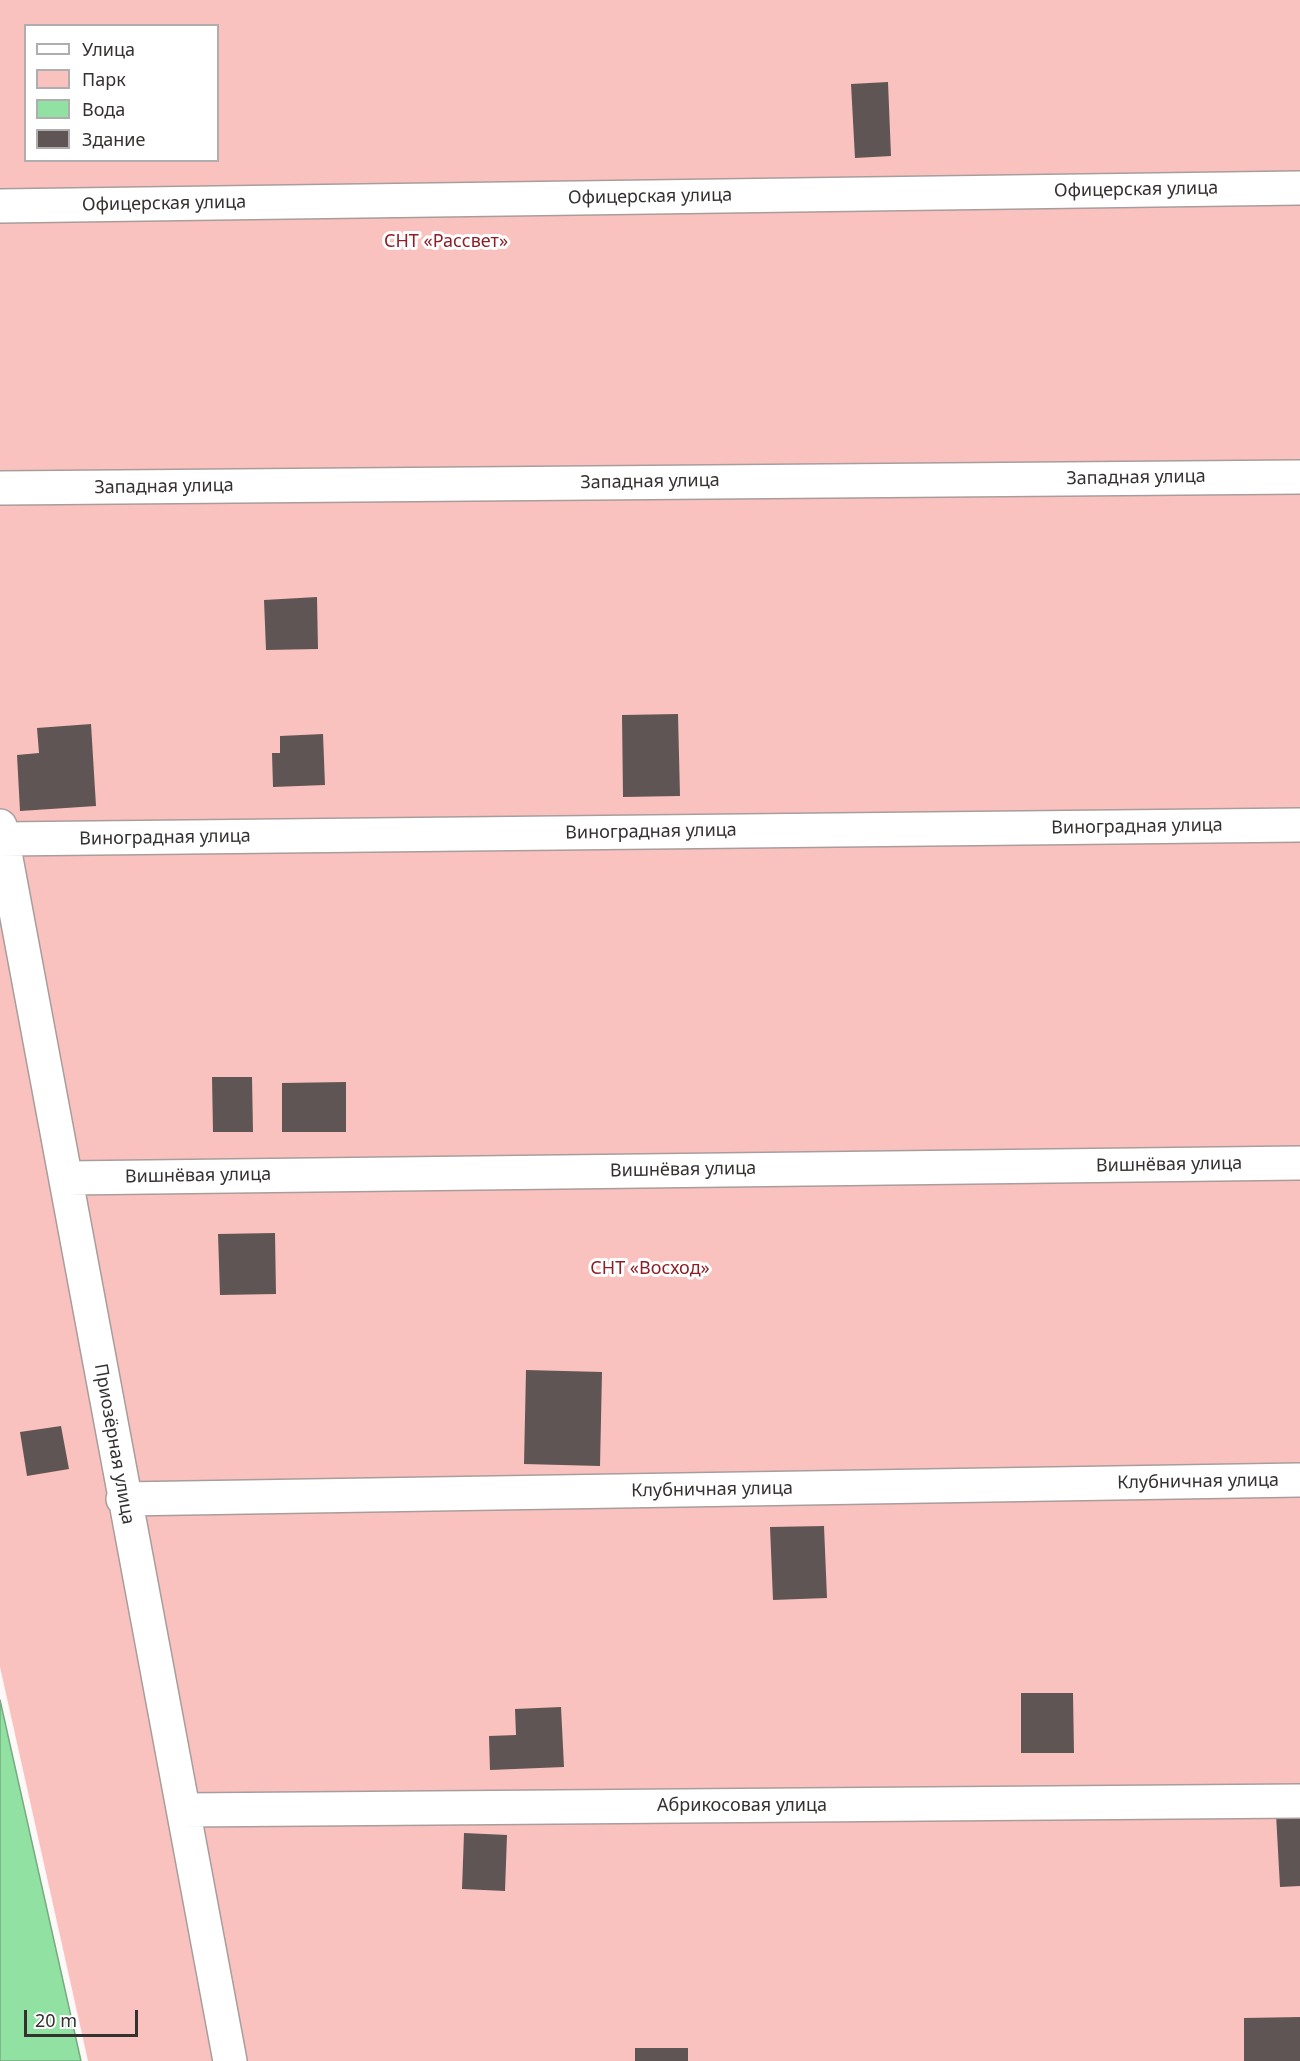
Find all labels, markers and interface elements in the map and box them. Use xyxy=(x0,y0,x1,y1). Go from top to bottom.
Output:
legend xyxy=(24,24,219,162)
text: Улица xyxy=(82,37,135,61)
text: Парк xyxy=(82,67,126,91)
text: Вода xyxy=(82,97,125,121)
text: Здание xyxy=(82,127,145,151)
street label: Офицерская улица xyxy=(1054,178,1218,202)
street label: Офицерская улица xyxy=(568,185,732,209)
street label: Офицерская улица xyxy=(82,192,246,216)
park label: СНТ «Рассвет» xyxy=(384,231,508,253)
street label: Западная улица xyxy=(1066,466,1206,490)
street label: Западная улица xyxy=(580,470,720,494)
street label: Западная улица xyxy=(94,475,234,499)
street label: Виноградная улица xyxy=(1051,815,1223,839)
street label: Виноградная улица xyxy=(565,820,737,844)
street label: Виноградная улица xyxy=(79,826,251,850)
street label: Вишнёвая улица xyxy=(1096,1153,1242,1177)
street label: Вишнёвая улица xyxy=(610,1158,756,1182)
street label: Вишнёвая улица xyxy=(125,1164,271,1188)
park label: СНТ «Восход» xyxy=(590,1258,710,1280)
street label: Приозёрная улица xyxy=(89,1362,139,1526)
street label: Клубничная улица xyxy=(1117,1470,1279,1494)
street label: Клубничная улица xyxy=(631,1478,793,1502)
street label: Абрикосовая улица xyxy=(657,1795,827,1817)
scale bar xyxy=(27,1998,141,2036)
text: 20 m xyxy=(35,2008,77,2032)

